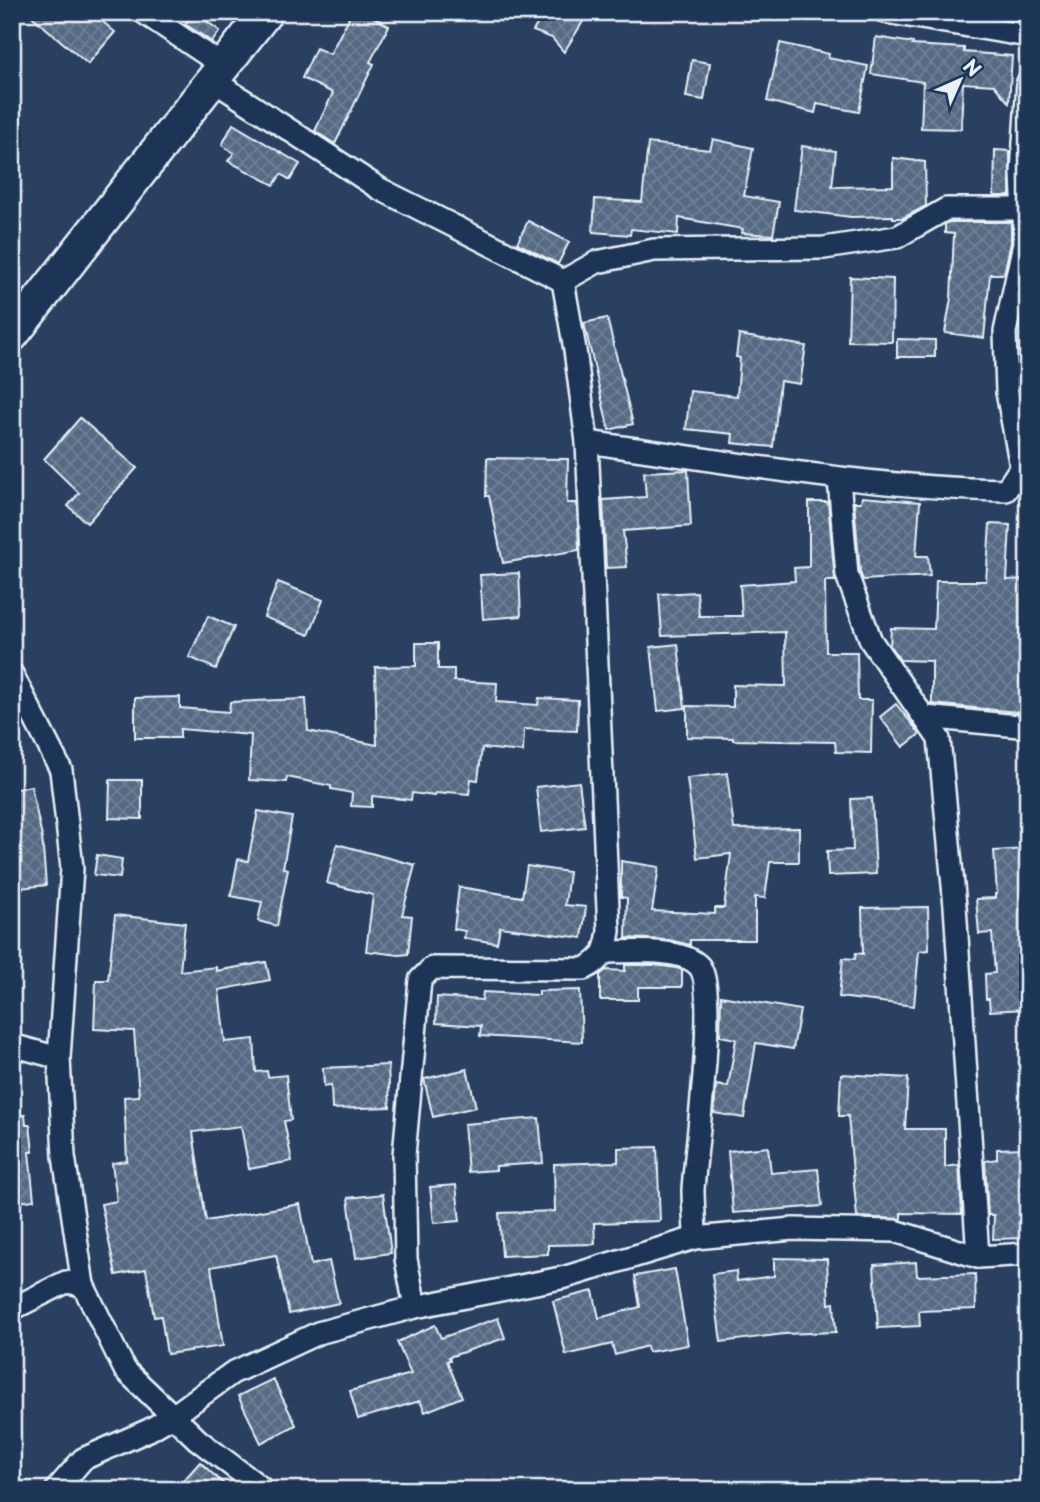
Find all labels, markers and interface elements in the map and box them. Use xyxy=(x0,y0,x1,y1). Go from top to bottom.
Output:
north arrow xyxy=(925,46,995,116)
text: N xyxy=(958,52,988,82)

